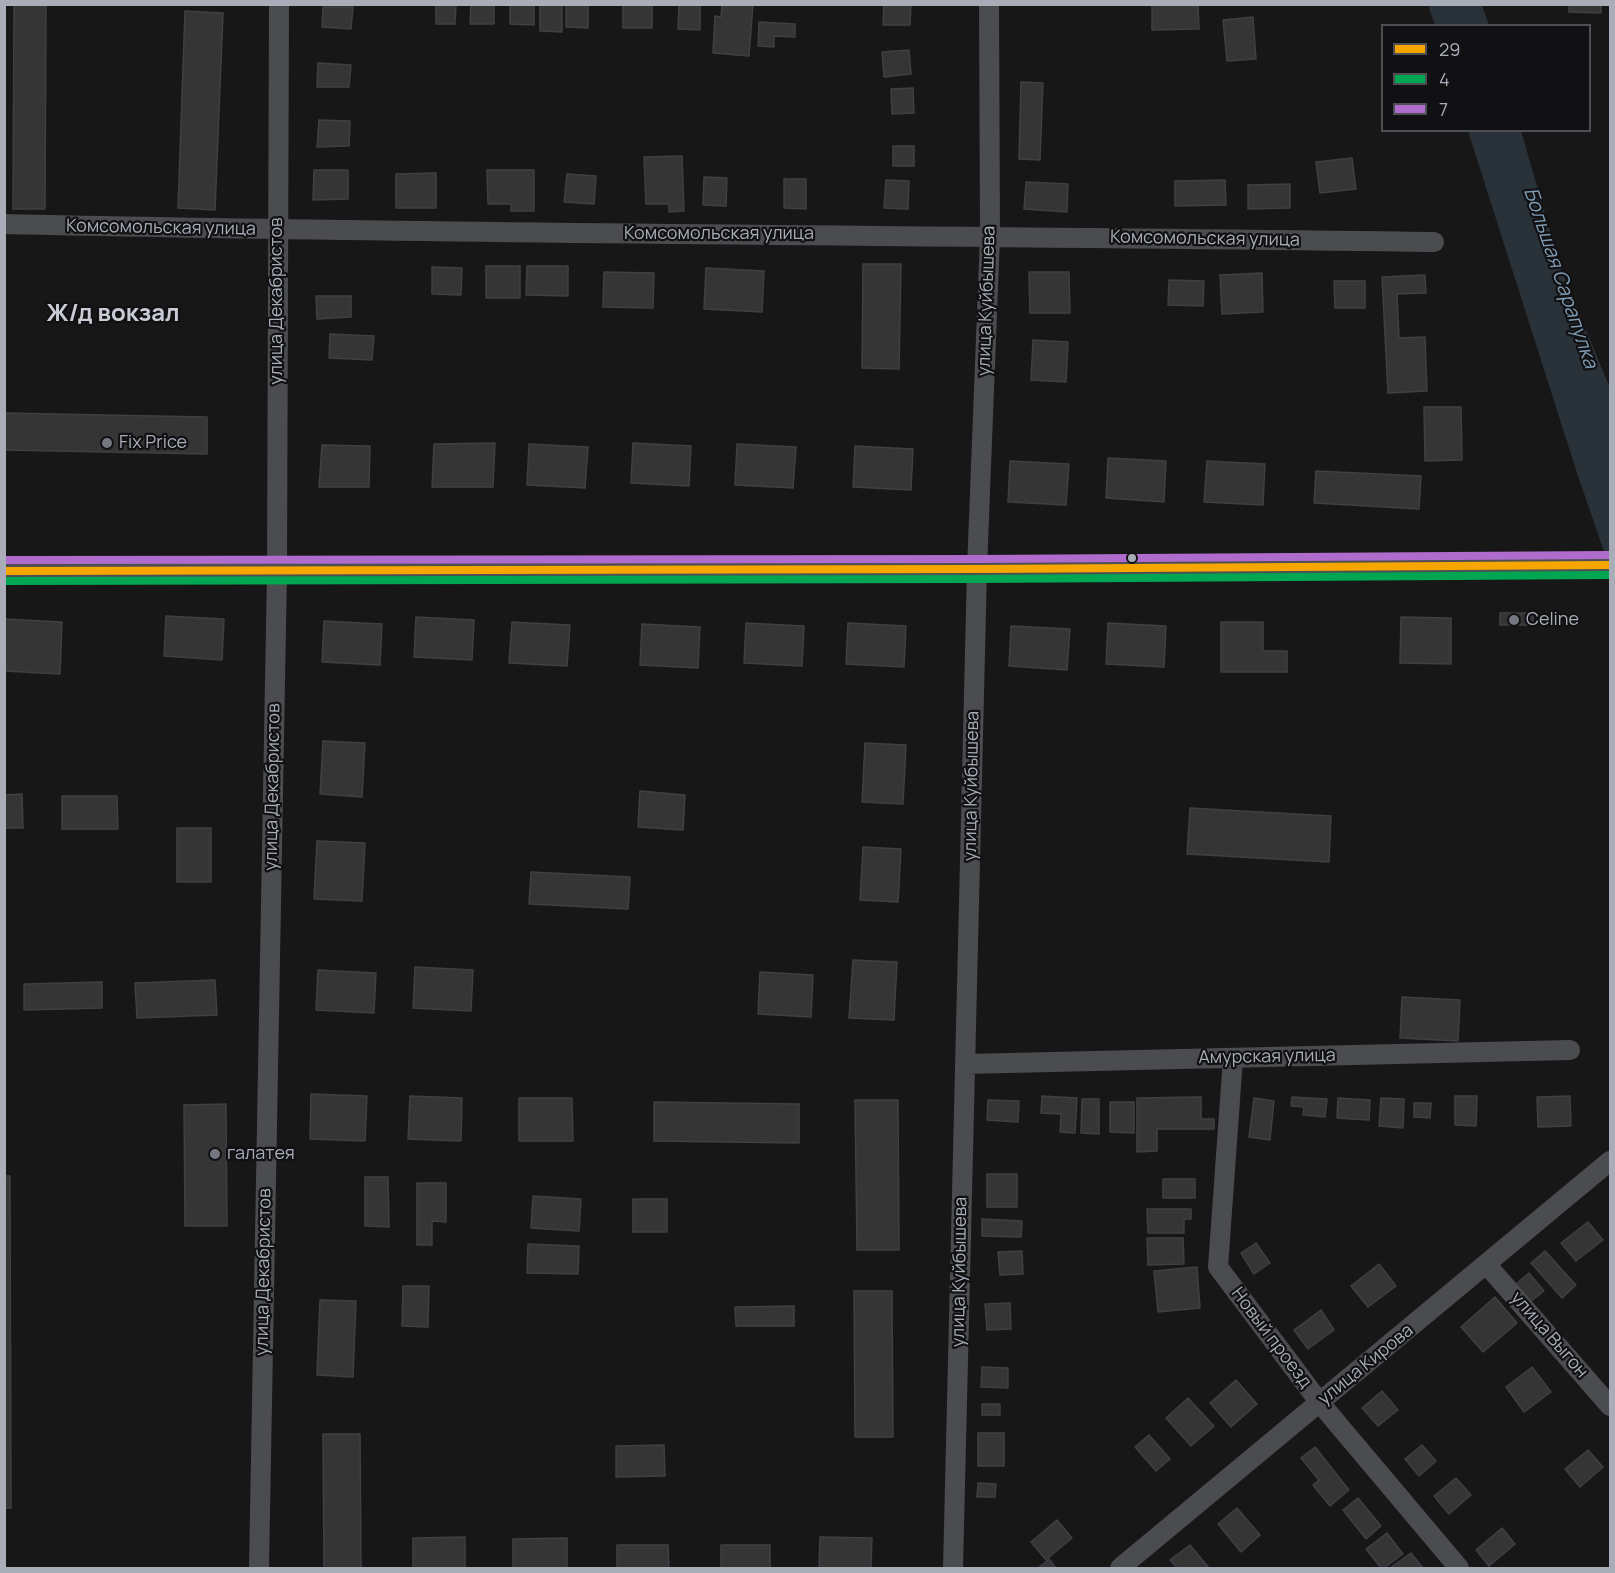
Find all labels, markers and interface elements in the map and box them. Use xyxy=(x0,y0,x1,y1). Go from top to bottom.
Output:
legend xyxy=(1381,24,1591,132)
text: 29 xyxy=(1439,37,1460,61)
text: 4 xyxy=(1439,67,1450,91)
text: 7 xyxy=(1439,97,1448,121)
water label: Большая Сарапулка xyxy=(1518,184,1602,372)
street label: Комсомольская улица xyxy=(66,216,256,240)
street label: улица Декабристов xyxy=(266,217,288,385)
street label: Комсомольская улица xyxy=(624,223,814,245)
street label: улица Куйбышева xyxy=(974,225,1000,377)
street label: Комсомольская улица xyxy=(1110,227,1300,251)
district label: Ж/д вокзал xyxy=(46,300,180,328)
place label: Fix Price xyxy=(119,432,187,454)
marker: Fix Price xyxy=(100,436,114,450)
unlabelled marker xyxy=(1126,552,1138,564)
place label: Celine xyxy=(1526,609,1579,631)
marker: Celine xyxy=(1507,613,1521,627)
street label: улица Декабристов xyxy=(261,703,285,871)
street label: улица Куйбышева xyxy=(960,711,984,861)
street label: Амурская улица xyxy=(1198,1045,1336,1069)
place label: галатея xyxy=(227,1143,295,1165)
marker: галатея xyxy=(208,1147,222,1161)
street label: улица Декабристов xyxy=(252,1188,276,1356)
street label: улица Куйбышева xyxy=(948,1197,972,1347)
street label: Новый проезд xyxy=(1226,1284,1316,1392)
street label: улица Выгон xyxy=(1506,1288,1592,1382)
street label: улица Кирова xyxy=(1314,1320,1418,1410)

